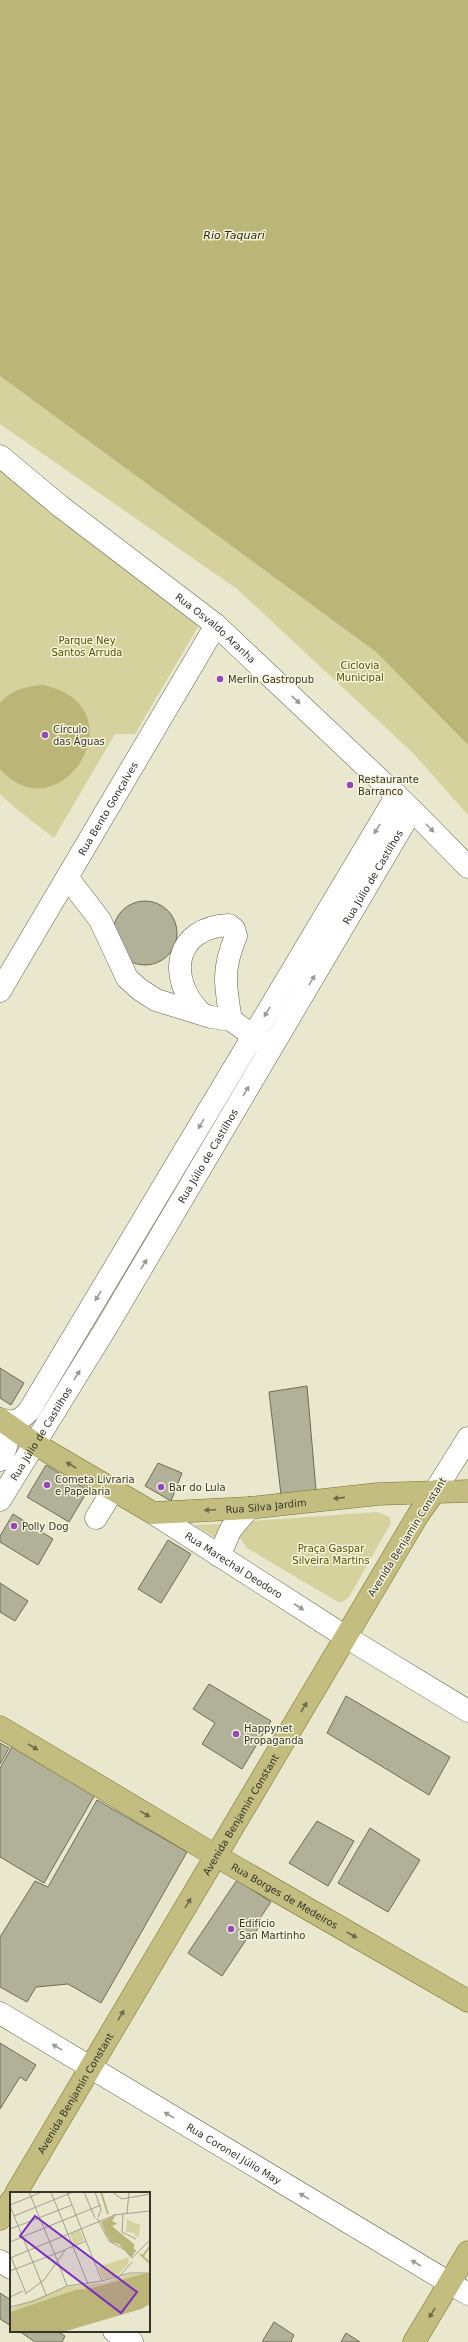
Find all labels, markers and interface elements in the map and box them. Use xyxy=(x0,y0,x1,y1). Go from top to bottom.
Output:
water label: Rio Taquari xyxy=(203,229,265,242)
street label: Rua Osvaldo Aranha xyxy=(174,591,258,665)
park label: Parque Ney Santos Arruda xyxy=(52,635,122,658)
park label: Ciclovia Municipal xyxy=(336,660,384,683)
marker: Merlin Gastropub xyxy=(215,674,225,684)
place label: Merlin Gastropub xyxy=(228,674,314,685)
one-way arrow xyxy=(291,695,300,704)
place label: Círculo das Águas xyxy=(53,724,105,747)
marker: Círculo das Águas xyxy=(40,730,50,740)
street label: Rua Bento Gonçalves xyxy=(76,760,140,857)
place label: Restaurante Barranco xyxy=(358,774,419,797)
marker: Restaurante Barranco xyxy=(345,780,355,790)
one-way arrow xyxy=(425,823,435,833)
one-way arrow xyxy=(373,824,381,834)
street label: Rua Júlio de Castilhos xyxy=(340,828,405,926)
one-way arrow xyxy=(309,974,316,986)
one-way arrow xyxy=(264,1006,271,1018)
one-way arrow xyxy=(242,1086,250,1096)
street label: Rua Júlio de Castilhos xyxy=(176,1107,240,1205)
one-way arrow xyxy=(197,1118,204,1130)
one-way arrow xyxy=(141,1258,148,1270)
one-way arrow xyxy=(94,1291,102,1301)
one-way arrow xyxy=(73,1370,81,1380)
street label: Rua Júlio de Castilhos xyxy=(8,1385,74,1482)
one-way arrow xyxy=(65,1462,77,1469)
place label: Cometa Livraria e Papelaria xyxy=(55,1474,135,1497)
street label: Avenida Benjamin Constant xyxy=(366,1475,448,1599)
marker: Cometa Livraria e Papelaria xyxy=(42,1480,52,1490)
marker: Bar do Lula xyxy=(156,1482,166,1492)
place label: Bar do Lula xyxy=(169,1482,226,1493)
one-way arrow xyxy=(333,1495,345,1502)
street label: Rua Silva Jardim xyxy=(225,1496,307,1515)
one-way arrow xyxy=(203,1507,216,1513)
marker: Polly Dog xyxy=(9,1521,19,1531)
place label: Polly Dog xyxy=(22,1521,69,1532)
street label: Rua Marechal Deodoro xyxy=(183,1530,284,1600)
park label: Praça Gaspar Silveira Martins xyxy=(292,1543,370,1566)
one-way arrow xyxy=(293,1604,305,1611)
one-way arrow xyxy=(301,1701,308,1713)
place label: Happynet Propaganda xyxy=(244,1723,304,1746)
marker: Happynet Propaganda xyxy=(231,1729,241,1739)
one-way arrow xyxy=(27,1744,39,1751)
street label: Avenida Benjamin Constant xyxy=(200,1752,280,1877)
one-way arrow xyxy=(139,1811,151,1818)
street label: Rua Borges de Medeiros xyxy=(230,1861,340,1931)
one-way arrow xyxy=(184,1897,191,1909)
place label: Edifício San Martinho xyxy=(239,1918,305,1941)
marker: Edifício San Martinho xyxy=(226,1924,236,1934)
one-way arrow xyxy=(346,1931,358,1938)
one-way arrow xyxy=(118,2009,125,2021)
street label: Avenida Benjamin Constant xyxy=(35,2031,115,2156)
one-way arrow xyxy=(51,2044,63,2051)
one-way arrow xyxy=(163,2111,175,2118)
street label: Rua Coronel Júlio May xyxy=(185,2121,284,2186)
inset map xyxy=(10,2192,150,2332)
one-way arrow xyxy=(298,2193,310,2200)
one-way arrow xyxy=(410,2260,422,2267)
one-way arrow xyxy=(428,2307,435,2319)

